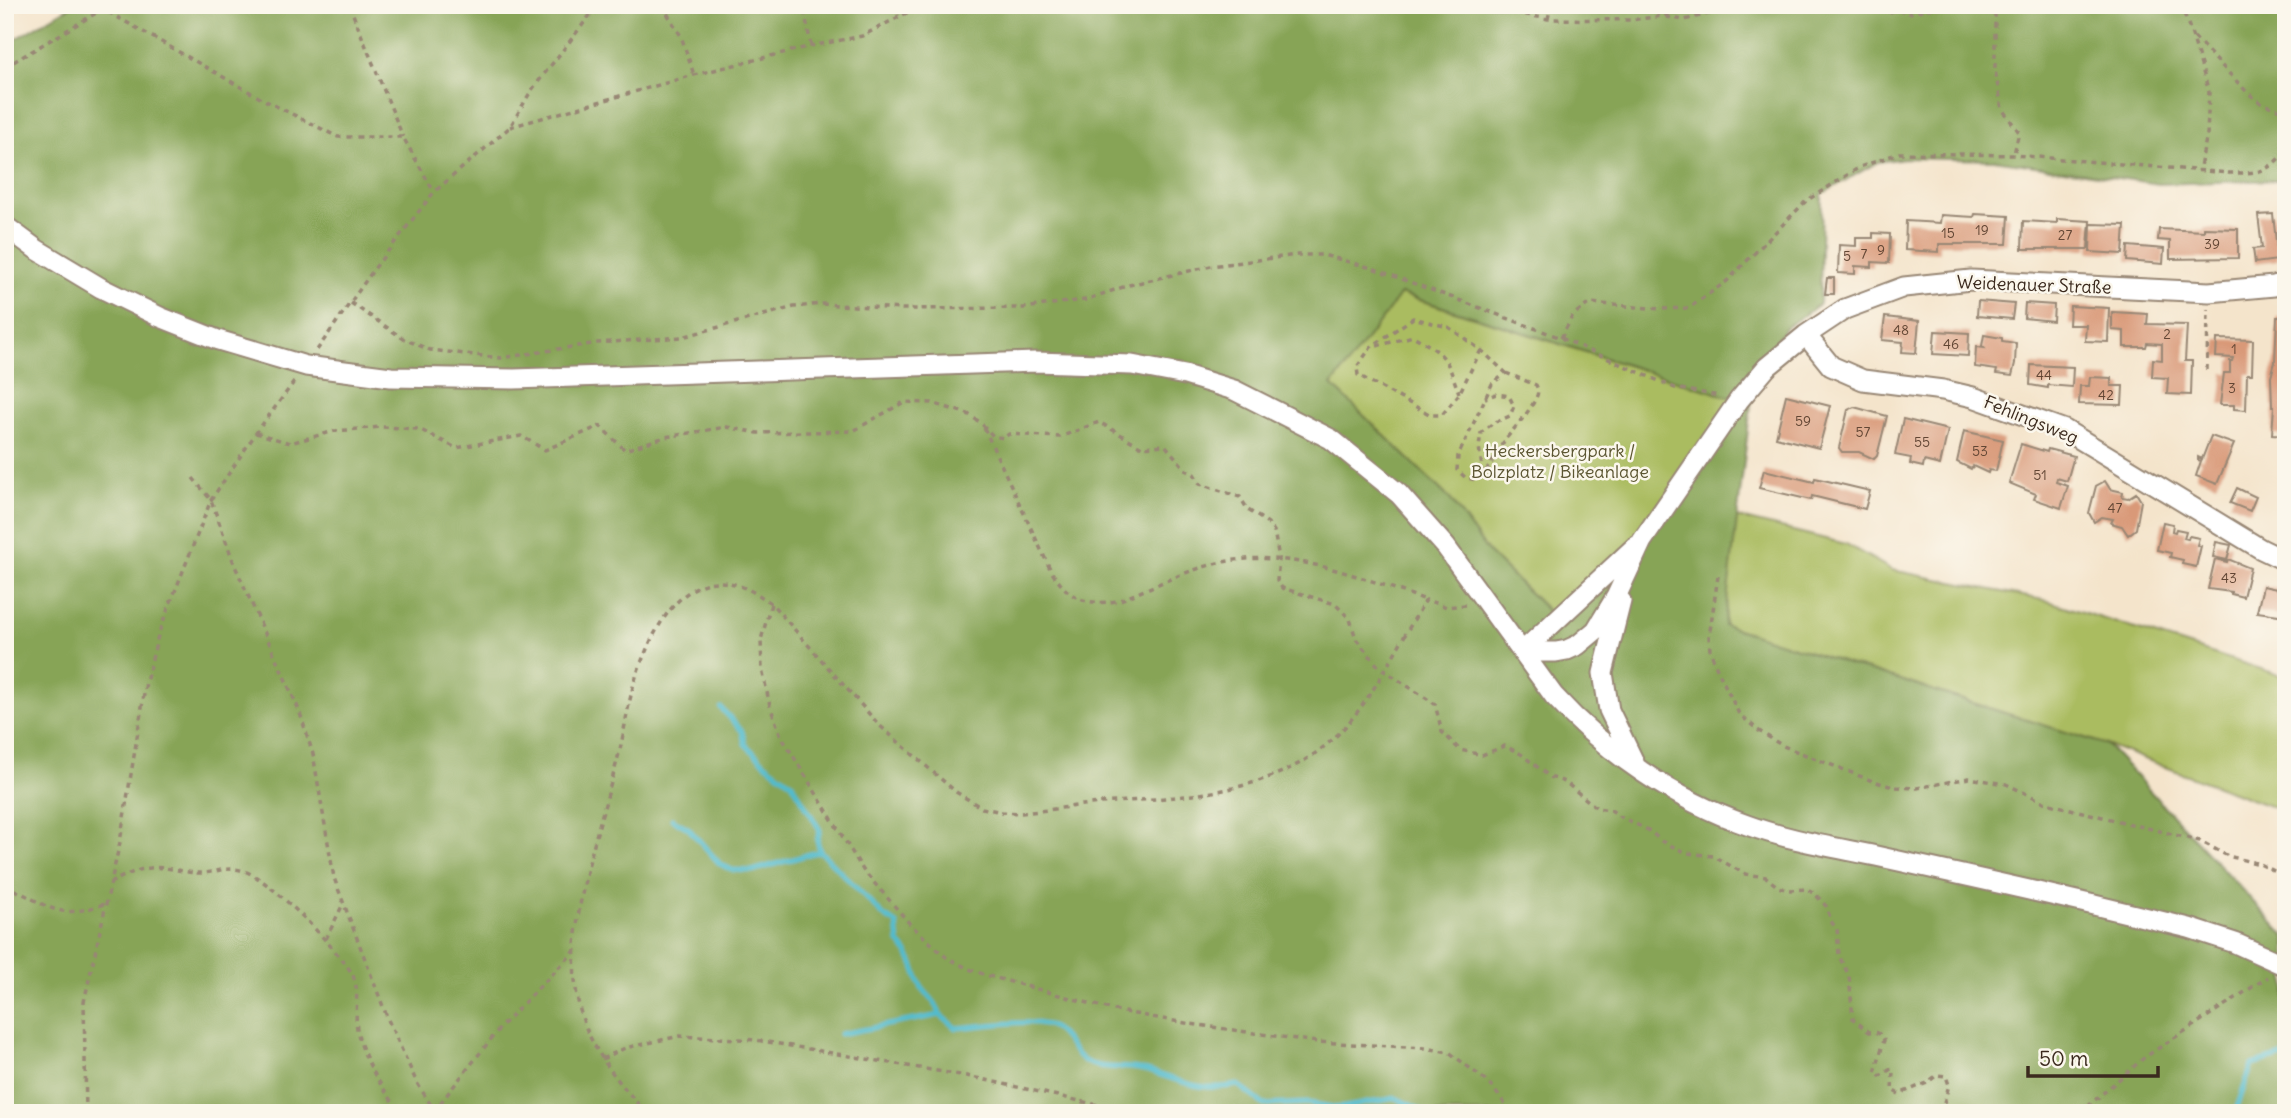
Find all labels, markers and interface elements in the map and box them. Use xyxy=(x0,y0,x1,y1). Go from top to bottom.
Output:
house number: 19 xyxy=(1975,221,1989,239)
house number: 15 xyxy=(1941,224,1955,242)
house number: 27 xyxy=(2058,226,2072,244)
house number: 39 xyxy=(2204,235,2220,253)
house number: 9 xyxy=(1877,241,1885,259)
house number: 7 xyxy=(1861,245,1868,263)
house number: 5 xyxy=(1843,247,1851,265)
street label: Weidenauer Straße xyxy=(1956,270,2112,299)
house number: 48 xyxy=(1893,321,1909,339)
house number: 2 xyxy=(2163,325,2171,343)
house number: 46 xyxy=(1943,335,1959,353)
house number: 1 xyxy=(2231,340,2237,358)
house number: 44 xyxy=(2036,366,2052,384)
house number: 3 xyxy=(2228,379,2236,397)
house number: 42 xyxy=(2098,386,2114,404)
street label: Fehlingsweg xyxy=(1981,390,2082,449)
house number: 59 xyxy=(1795,412,1811,430)
house number: 57 xyxy=(1856,423,1871,441)
house number: 55 xyxy=(1914,433,1930,451)
park label: Heckersbergpark / Bolzplatz / Bikeanlage xyxy=(1471,439,1649,483)
house number: 53 xyxy=(1972,442,1988,460)
house number: 51 xyxy=(2033,466,2047,484)
house number: 47 xyxy=(2108,499,2123,517)
house number: 43 xyxy=(2221,569,2237,587)
scale bar xyxy=(2028,1034,2158,1078)
text: 50 m xyxy=(2039,1045,2088,1072)

